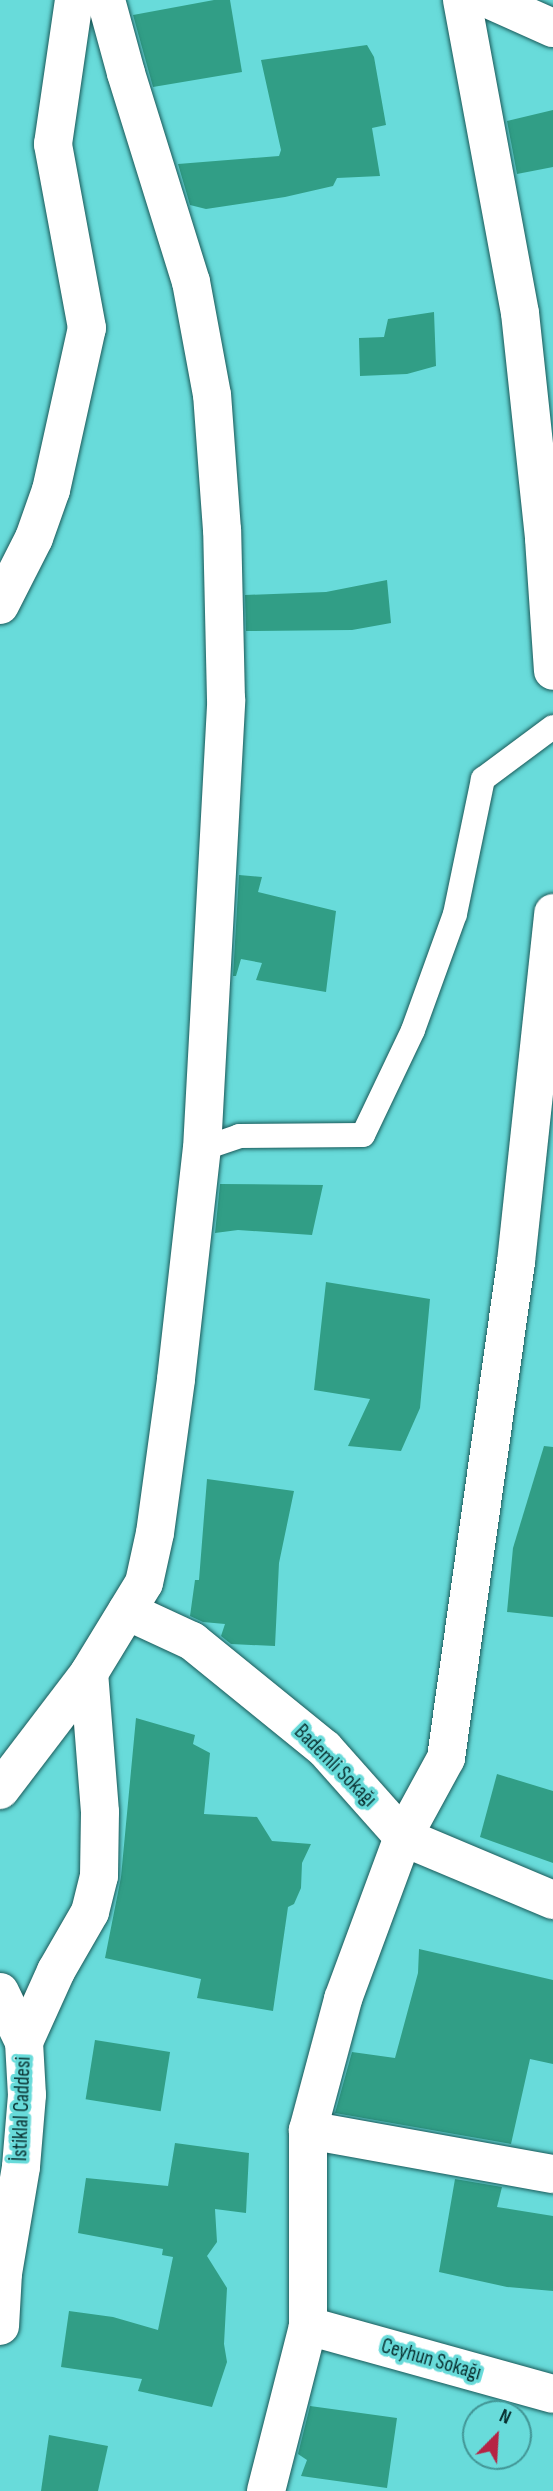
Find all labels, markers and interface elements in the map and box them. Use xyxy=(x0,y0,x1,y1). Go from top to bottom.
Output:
street label: Bademli Sokağı xyxy=(289,1720,381,1812)
street label: İstiklal Caddesi xyxy=(8,2056,36,2162)
street label: Ceyhun Sokağı xyxy=(378,2334,484,2386)
north arrow xyxy=(462,2400,532,2470)
text: N xyxy=(496,2405,514,2430)

